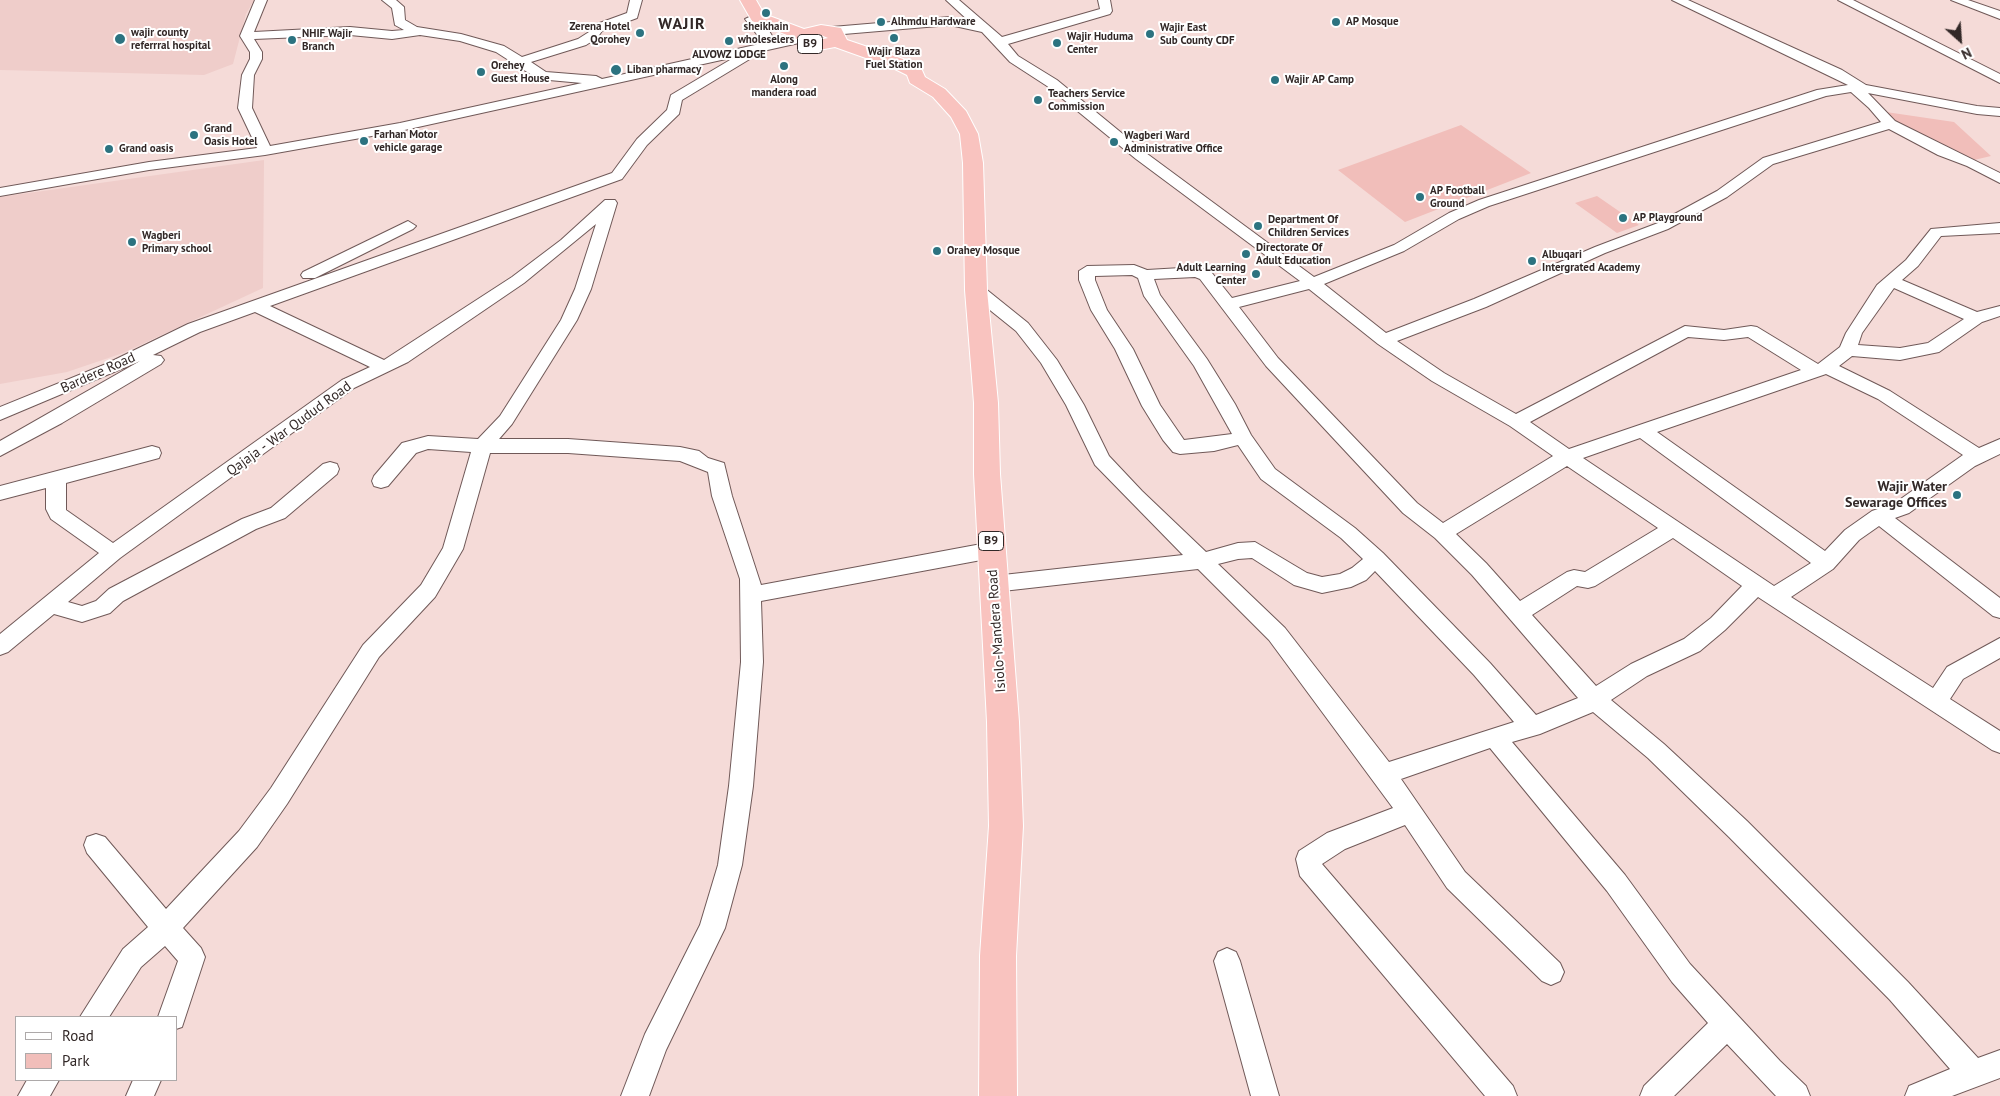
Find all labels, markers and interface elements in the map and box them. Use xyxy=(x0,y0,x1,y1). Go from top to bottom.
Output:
marker: sheikhain wholeselers xyxy=(760,7,772,19)
district label: WAJIR xyxy=(658,14,706,34)
place label: Alhmdu Hardware xyxy=(891,15,976,29)
place label: AP Mosque xyxy=(1346,15,1398,29)
north arrow xyxy=(1935,15,1985,65)
marker: Alhmdu Hardware xyxy=(875,16,887,28)
marker: AP Mosque xyxy=(1330,16,1342,28)
place label: Zerena Hotel Qorohey xyxy=(570,20,630,46)
place label: sheikhain wholeselers xyxy=(738,20,794,46)
place label: Wajir East Sub County CDF xyxy=(1160,21,1234,47)
place label: wajir county referrral hospital xyxy=(131,26,211,52)
place label: NHIF Wajir Branch xyxy=(302,27,352,53)
marker: Zerena Hotel Qorohey xyxy=(634,27,646,39)
marker: Wajir East Sub County CDF xyxy=(1144,28,1156,40)
place label: Wajir Huduma Center xyxy=(1067,30,1133,56)
marker: wajir county referrral hospital xyxy=(113,32,127,46)
marker: Wajir Blaza Fuel Station xyxy=(888,32,900,44)
marker: NHIF Wajir Branch xyxy=(286,34,298,46)
road number: B9 xyxy=(798,34,822,54)
marker: ALVOWZ LODGE xyxy=(723,35,735,47)
marker: Wajir Huduma Center xyxy=(1051,37,1063,49)
text: N xyxy=(1959,43,1975,64)
place label: Wajir Blaza Fuel Station xyxy=(866,45,922,71)
place label: ALVOWZ LODGE xyxy=(692,48,766,62)
place label: Orehey Guest House xyxy=(491,59,550,85)
marker: Along mandera road xyxy=(778,60,790,72)
marker: Liban pharmacy xyxy=(609,63,623,77)
place label: Liban pharmacy xyxy=(627,63,701,77)
marker: Orehey Guest House xyxy=(475,66,487,78)
place label: Along mandera road xyxy=(751,73,817,99)
place label: Wajir AP Camp xyxy=(1285,73,1354,87)
marker: Wajir AP Camp xyxy=(1269,74,1281,86)
place label: Teachers Service Commission xyxy=(1048,87,1125,113)
marker: Teachers Service Commission xyxy=(1032,94,1044,106)
place label: Grand Oasis Hotel xyxy=(204,122,258,148)
place label: Farhan Motor vehicle garage xyxy=(374,128,442,154)
marker: Grand Oasis Hotel xyxy=(188,129,200,141)
place label: Wagberi Ward Administrative Office xyxy=(1124,129,1223,155)
marker: Farhan Motor vehicle garage xyxy=(358,135,370,147)
marker: Wagberi Ward Administrative Office xyxy=(1108,136,1120,148)
place label: Grand oasis xyxy=(119,142,173,156)
marker: Grand oasis xyxy=(103,143,115,155)
place label: AP Football Ground xyxy=(1430,184,1485,210)
marker: AP Football Ground xyxy=(1414,191,1426,203)
place label: AP Playground xyxy=(1633,211,1702,225)
marker: AP Playground xyxy=(1617,212,1629,224)
place label: Department Of Children Services xyxy=(1268,213,1349,239)
marker: Department Of Children Services xyxy=(1252,220,1264,232)
place label: Wagberi Primary school xyxy=(142,229,211,255)
marker: Wagberi Primary school xyxy=(126,236,138,248)
place label: Directorate Of Adult Education xyxy=(1256,241,1331,267)
place label: Orahey Mosque xyxy=(947,244,1020,258)
marker: Orahey Mosque xyxy=(931,245,943,257)
marker: Directorate Of Adult Education xyxy=(1240,248,1252,260)
place label: Albuqari Intergrated Academy xyxy=(1542,248,1640,274)
marker: Albuqari Intergrated Academy xyxy=(1526,255,1538,267)
place label: Adult Learning Center xyxy=(1177,261,1246,287)
marker: Adult Learning Center xyxy=(1250,268,1262,280)
street label: Bardere Road xyxy=(58,349,138,397)
street label: Qajaja - War Qudud Road xyxy=(223,378,355,480)
place label: Wajir Water Sewarage Offices xyxy=(1845,479,1947,512)
marker: Wajir Water Sewarage Offices xyxy=(1951,489,1963,501)
road number: B9 xyxy=(978,532,1004,550)
street label: Isiolo-Mandera Road xyxy=(984,569,1010,693)
legend xyxy=(15,1016,178,1081)
text: Road xyxy=(62,1026,94,1045)
text: Park xyxy=(62,1051,90,1070)

